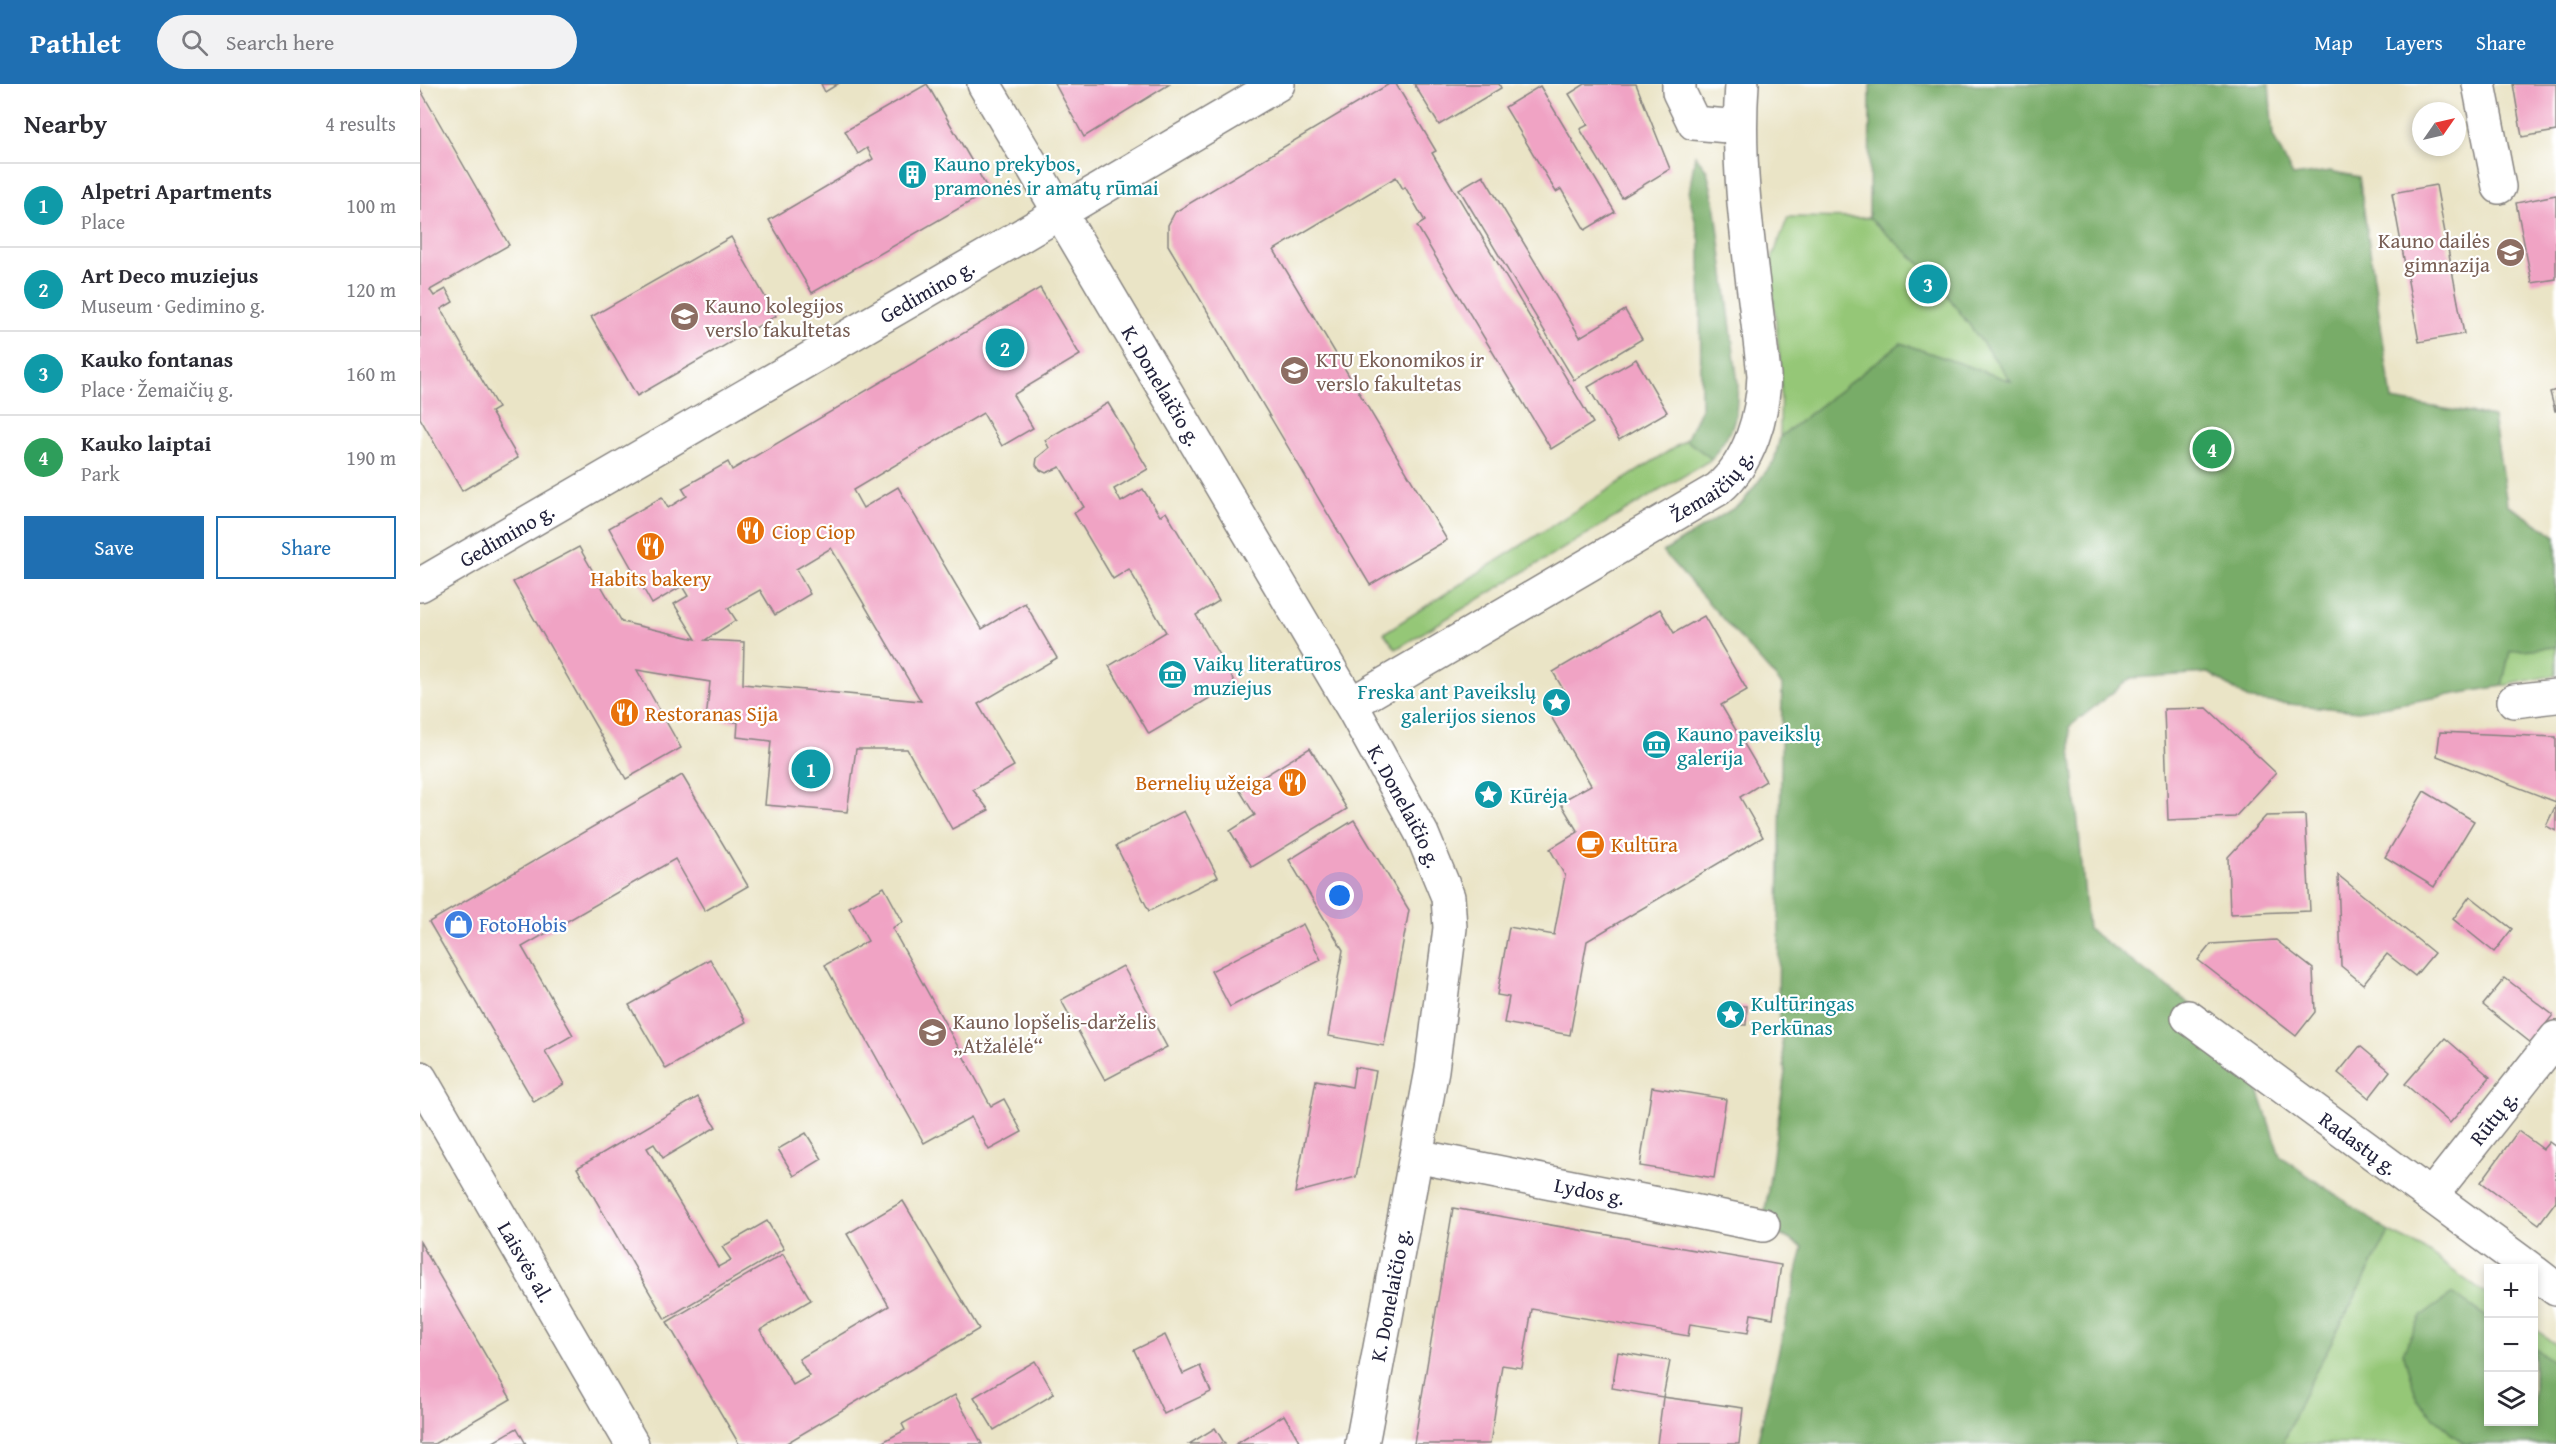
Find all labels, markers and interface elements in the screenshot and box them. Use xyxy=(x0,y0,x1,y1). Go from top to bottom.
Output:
search box xyxy=(157,15,577,69)
text: Pathlet xyxy=(30,22,121,63)
icon: search xyxy=(178,26,211,59)
text: Search here xyxy=(226,26,334,58)
text: Map xyxy=(2314,27,2353,58)
text: Layers xyxy=(2386,27,2443,58)
text: Share xyxy=(2476,27,2526,58)
north arrow xyxy=(2412,102,2466,156)
text: Nearby xyxy=(24,104,107,143)
text: 4 results xyxy=(325,109,396,138)
place label: Kauno prekybos, pramonės ir amatų rūmai xyxy=(934,148,1159,203)
building icon: Kauno prekybos, pramonės ir amatų rūmai xyxy=(897,159,929,191)
text: Alpetri Apartments xyxy=(81,175,272,207)
text: 1 xyxy=(38,191,49,220)
text: 100 m xyxy=(346,191,396,220)
text: Place xyxy=(81,207,125,236)
place label: Kauno dailės gimnazija xyxy=(2378,225,2490,280)
school or university icon: Kauno dailės gimnazija xyxy=(2495,236,2527,268)
street label: Gedimino g. xyxy=(874,251,980,331)
text: Art Deco muziejus xyxy=(81,259,258,291)
pin: 3 xyxy=(1908,262,1948,306)
text: 2 xyxy=(38,275,49,304)
text: 120 m xyxy=(346,275,396,304)
place label: Kauno kolegijos verslo fakultetas xyxy=(705,290,851,345)
text: Museum · Gedimino g. xyxy=(81,291,265,320)
school or university icon: Kauno kolegijos verslo fakultetas xyxy=(668,301,700,333)
street label: K. Donelaičio g. xyxy=(1114,319,1210,451)
pin: 2 xyxy=(986,326,1024,370)
text: Kauko fontanas xyxy=(81,343,233,375)
place label: KTU Ekonomikos ir verslo fakultetas xyxy=(1316,344,1485,399)
school or university icon: KTU Ekonomikos ir verslo fakultetas xyxy=(1279,355,1311,387)
text: 3 xyxy=(38,359,49,388)
text: 160 m xyxy=(346,359,396,388)
text: Place · Žemaičių g. xyxy=(81,375,233,404)
pin: 4 xyxy=(2192,426,2232,472)
text: Kauko laiptai xyxy=(81,427,211,459)
text: 4 xyxy=(38,443,49,472)
text: 190 m xyxy=(346,443,396,472)
street label: Žemaičių g. xyxy=(1664,445,1760,530)
text: Park xyxy=(81,459,120,488)
street label: Gedimino g. xyxy=(453,495,560,575)
restaurant icon: Ciop Ciop xyxy=(735,515,767,547)
button: Save xyxy=(24,516,204,579)
button: Share xyxy=(216,516,396,579)
place label: Ciop Ciop xyxy=(772,516,855,547)
restaurant icon: Habits bakery xyxy=(635,531,667,563)
place label: Habits bakery xyxy=(590,563,712,594)
place label: Vaikų literatūros muziejus xyxy=(1193,648,1342,703)
museum icon: Vaikų literatūros muziejus xyxy=(1156,659,1188,691)
place label: Freska ant Paveikslų galerijos sienos xyxy=(1357,676,1537,731)
place icon: Freska ant Paveikslų galerijos sienos xyxy=(1541,687,1573,719)
restaurant icon: Restoranas Sija xyxy=(608,697,640,729)
place label: Restoranas Sija xyxy=(645,698,778,729)
place label: Kauno paveikslų galerija xyxy=(1677,718,1821,773)
museum icon: Kauno paveikslų galerija xyxy=(1640,729,1672,761)
street label: K. Donelaičio g. xyxy=(1360,739,1450,872)
pin: 1 xyxy=(792,746,830,792)
restaurant icon: Bernelių užeiga xyxy=(1277,766,1309,798)
place label: Bernelių užeiga xyxy=(1135,767,1272,798)
place icon: Kūrėja xyxy=(1473,779,1505,811)
place label: Kūrėja xyxy=(1510,780,1568,811)
cafe icon: Kultūra xyxy=(1574,828,1606,860)
place label: Kultūra xyxy=(1611,829,1678,860)
your location xyxy=(1325,881,1354,910)
shop icon: FotoHobis xyxy=(442,908,474,940)
place label: FotoHobis xyxy=(479,909,567,940)
place label: Kultūringas Perkūnas xyxy=(1751,988,1855,1043)
place icon: Kultūringas Perkūnas xyxy=(1714,999,1746,1031)
place label: Kauno lopšelis-darželis „Atžalėlė“ xyxy=(953,1006,1156,1061)
school or university icon: Kauno lopšelis-darželis „Atžalėlė“ xyxy=(916,1017,948,1049)
street label: Rūtų g. xyxy=(2462,1083,2525,1152)
street label: Radastų g. xyxy=(2313,1103,2404,1182)
street label: Lydos g. xyxy=(1552,1168,1628,1213)
street label: Laisvės al. xyxy=(491,1215,562,1308)
street label: K. Donelaičio g. xyxy=(1362,1226,1418,1364)
map controls xyxy=(2484,1264,2538,1426)
button: + xyxy=(2484,1264,2538,1318)
button: − xyxy=(2484,1318,2538,1372)
button: layers xyxy=(2484,1372,2538,1426)

